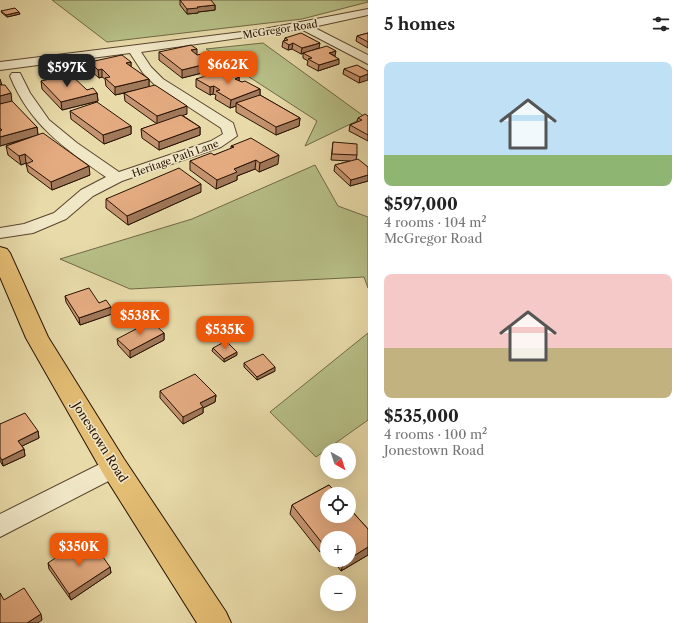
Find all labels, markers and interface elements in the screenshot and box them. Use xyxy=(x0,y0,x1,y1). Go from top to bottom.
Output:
icon: filters xyxy=(650,13,672,35)
text: 5 homes xyxy=(384,14,455,34)
street label: McGregor Road xyxy=(242,17,318,42)
pin: $662K xyxy=(200,51,256,85)
pin: $597K xyxy=(39,54,95,88)
text: $662K xyxy=(208,56,248,72)
text: $597K xyxy=(47,59,87,75)
icon: home xyxy=(492,88,564,160)
street label: Heritage Path Lane xyxy=(130,137,221,180)
text: $597,000 xyxy=(384,194,458,214)
text: 4 rooms · 104 m² xyxy=(384,214,487,230)
text: McGregor Road xyxy=(384,230,482,246)
icon: home xyxy=(492,300,564,372)
pin: $538K xyxy=(112,302,168,336)
text: $538K xyxy=(120,307,160,323)
pin: $535K xyxy=(197,316,253,350)
text: $535K xyxy=(205,321,245,337)
street label: Jonestown Road xyxy=(69,397,132,485)
text: $535,000 xyxy=(384,406,459,426)
text: 4 rooms · 100 m² xyxy=(384,426,487,442)
text: Jonestown Road xyxy=(384,442,484,458)
north arrow xyxy=(320,443,356,479)
map controls xyxy=(320,443,356,611)
button: locate xyxy=(320,487,356,523)
button: + xyxy=(320,531,356,567)
pin: $350K xyxy=(51,533,107,567)
text: $350K xyxy=(59,538,99,554)
button: − xyxy=(320,575,356,611)

